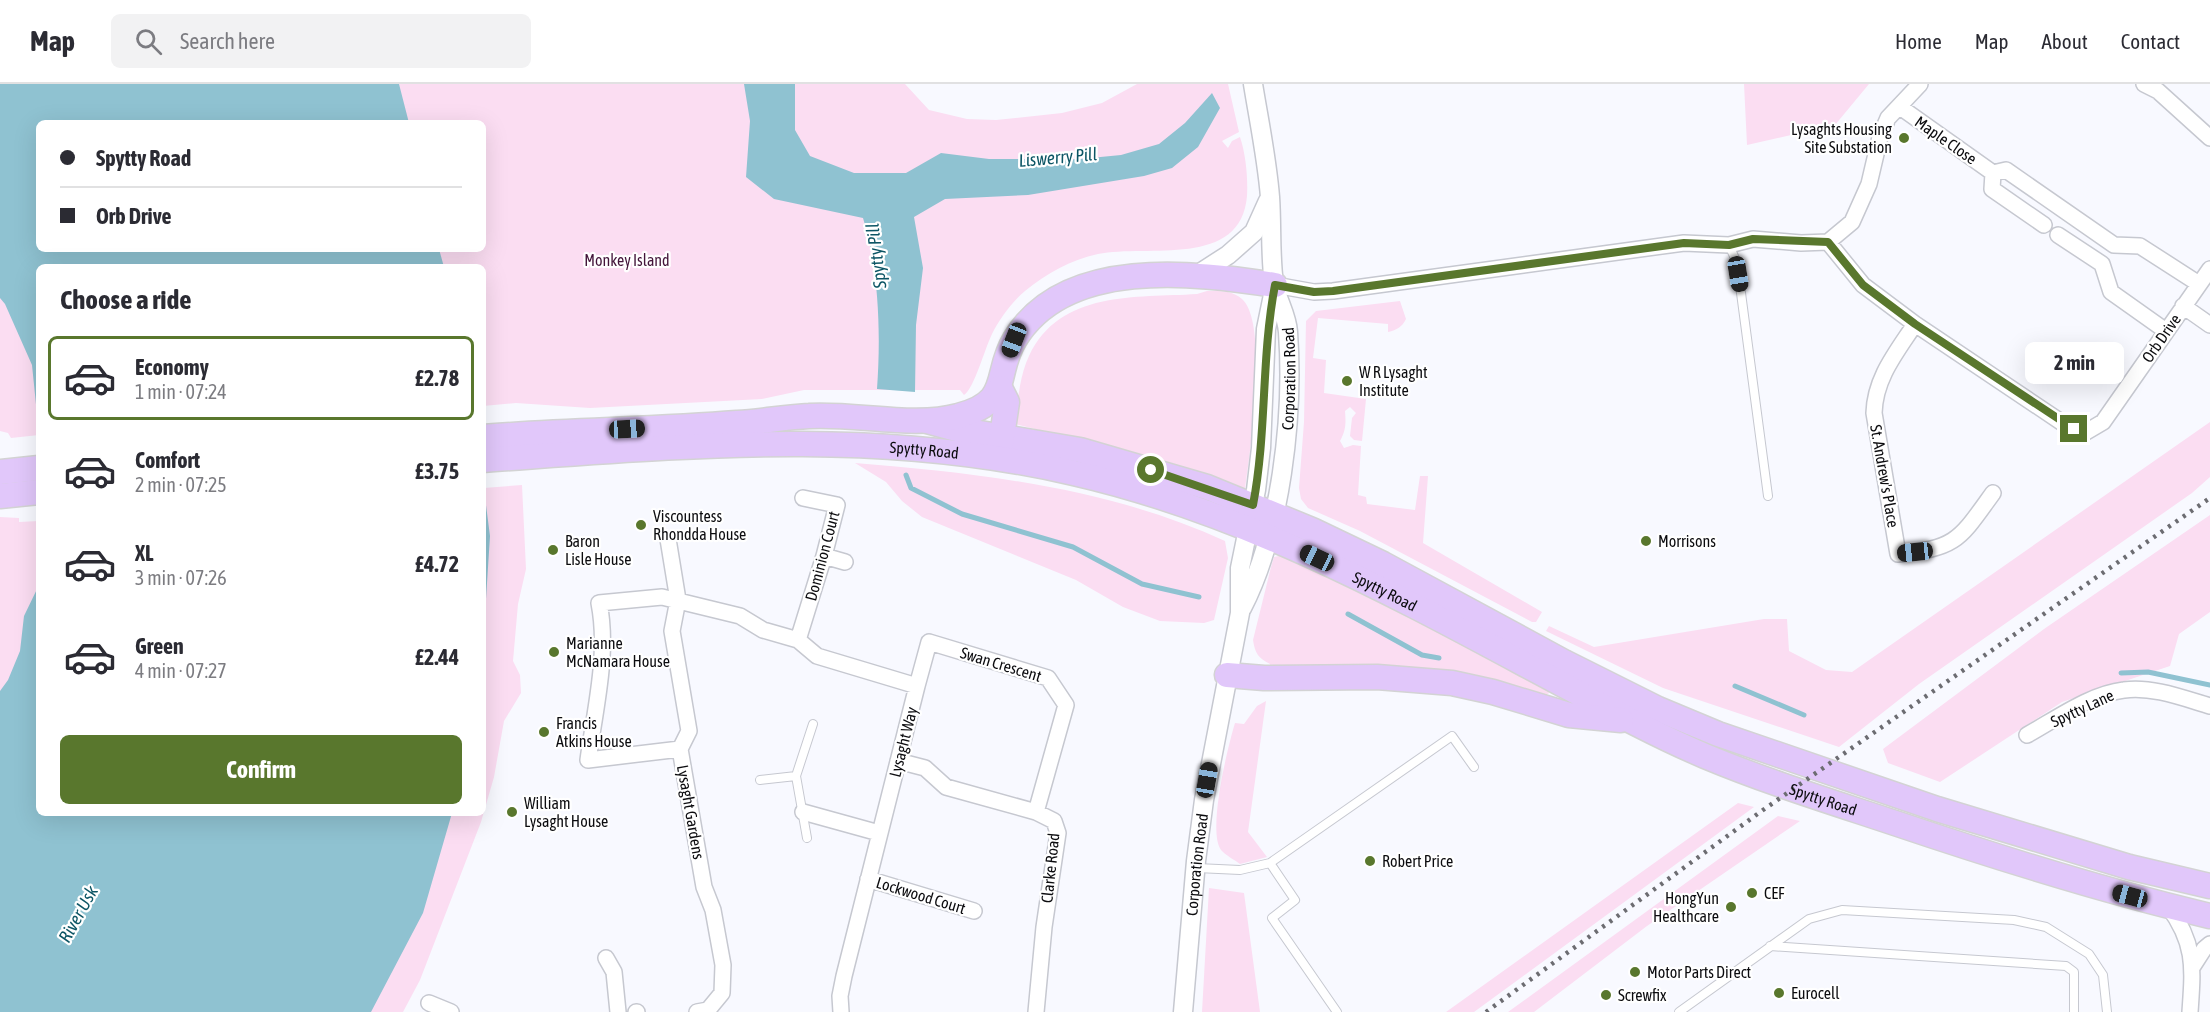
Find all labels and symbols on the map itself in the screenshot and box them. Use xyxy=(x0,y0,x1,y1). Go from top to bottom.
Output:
street label: Maple Close xyxy=(1911,112,1980,169)
place label: Lysaghts Housing Site Substation xyxy=(1791,120,1892,156)
marker: Lysaghts Housing Site Substation xyxy=(1897,131,1911,145)
water label: Liswerry Pill xyxy=(1018,143,1098,171)
water label: Spytty Pill xyxy=(862,222,891,291)
park label: Monkey Island xyxy=(584,251,670,270)
car xyxy=(1726,255,1750,293)
street label: Orb Drive xyxy=(2138,310,2184,366)
car xyxy=(999,320,1029,360)
street label: Corporation Road xyxy=(1278,327,1299,431)
callout: 2 min xyxy=(2024,342,2124,384)
place label: W R Lysaght Institute xyxy=(1359,363,1428,399)
marker: W R Lysaght Institute xyxy=(1340,374,1354,388)
route end xyxy=(2060,415,2087,442)
car xyxy=(609,419,645,439)
street label: St. Andrew's Place xyxy=(1867,423,1903,529)
street label: Spytty Road xyxy=(889,438,960,462)
route start xyxy=(1137,456,1164,483)
place label: Viscountess Rhondda House xyxy=(653,507,746,543)
street label: Dominion Court xyxy=(801,509,843,603)
marker: Viscountess Rhondda House xyxy=(634,518,648,532)
place label: Baron Lisle House xyxy=(565,532,632,568)
place label: Morrisons xyxy=(1658,532,1716,550)
marker: Morrisons xyxy=(1639,534,1653,548)
car xyxy=(1896,541,1934,563)
car xyxy=(1297,542,1337,574)
marker: Baron Lisle House xyxy=(546,543,560,557)
street label: Spytty Road xyxy=(1350,568,1420,615)
place label: Marianne McNamara House xyxy=(566,634,670,670)
street label: Swan Crescent xyxy=(958,643,1044,685)
marker: Marianne McNamara House xyxy=(547,645,561,659)
street label: Spytty Lane xyxy=(2048,686,2117,731)
street label: Lysaght Way xyxy=(886,705,922,779)
place label: Francis Atkins House xyxy=(556,714,632,750)
marker: Francis Atkins House xyxy=(537,725,551,739)
car xyxy=(1195,761,1219,799)
street label: Lysaght Gardens xyxy=(673,763,708,861)
street label: Spytty Road xyxy=(1787,780,1859,819)
place label: William Lysaght House xyxy=(524,794,608,831)
marker: William Lysaght House xyxy=(505,805,519,819)
street label: Corporation Road xyxy=(1182,812,1211,917)
street label: Clarke Road xyxy=(1037,832,1063,904)
place label: Robert Price xyxy=(1382,852,1453,870)
marker: Robert Price xyxy=(1363,854,1377,868)
street label: Lockwood Court xyxy=(874,873,968,917)
water label: River Usk xyxy=(54,881,103,946)
car xyxy=(2110,883,2150,909)
place label: CEF xyxy=(1764,884,1785,902)
marker: CEF xyxy=(1745,886,1759,900)
place label: HongYun Healthcare xyxy=(1653,889,1719,925)
marker: HongYun Healthcare xyxy=(1724,900,1738,914)
place label: Motor Parts Direct xyxy=(1647,963,1752,981)
marker: Motor Parts Direct xyxy=(1628,965,1642,979)
place label: Eurocell xyxy=(1791,984,1840,1002)
place label: Screwfix xyxy=(1618,986,1667,1004)
marker: Eurocell xyxy=(1772,986,1786,1000)
marker: Screwfix xyxy=(1599,988,1613,1002)

